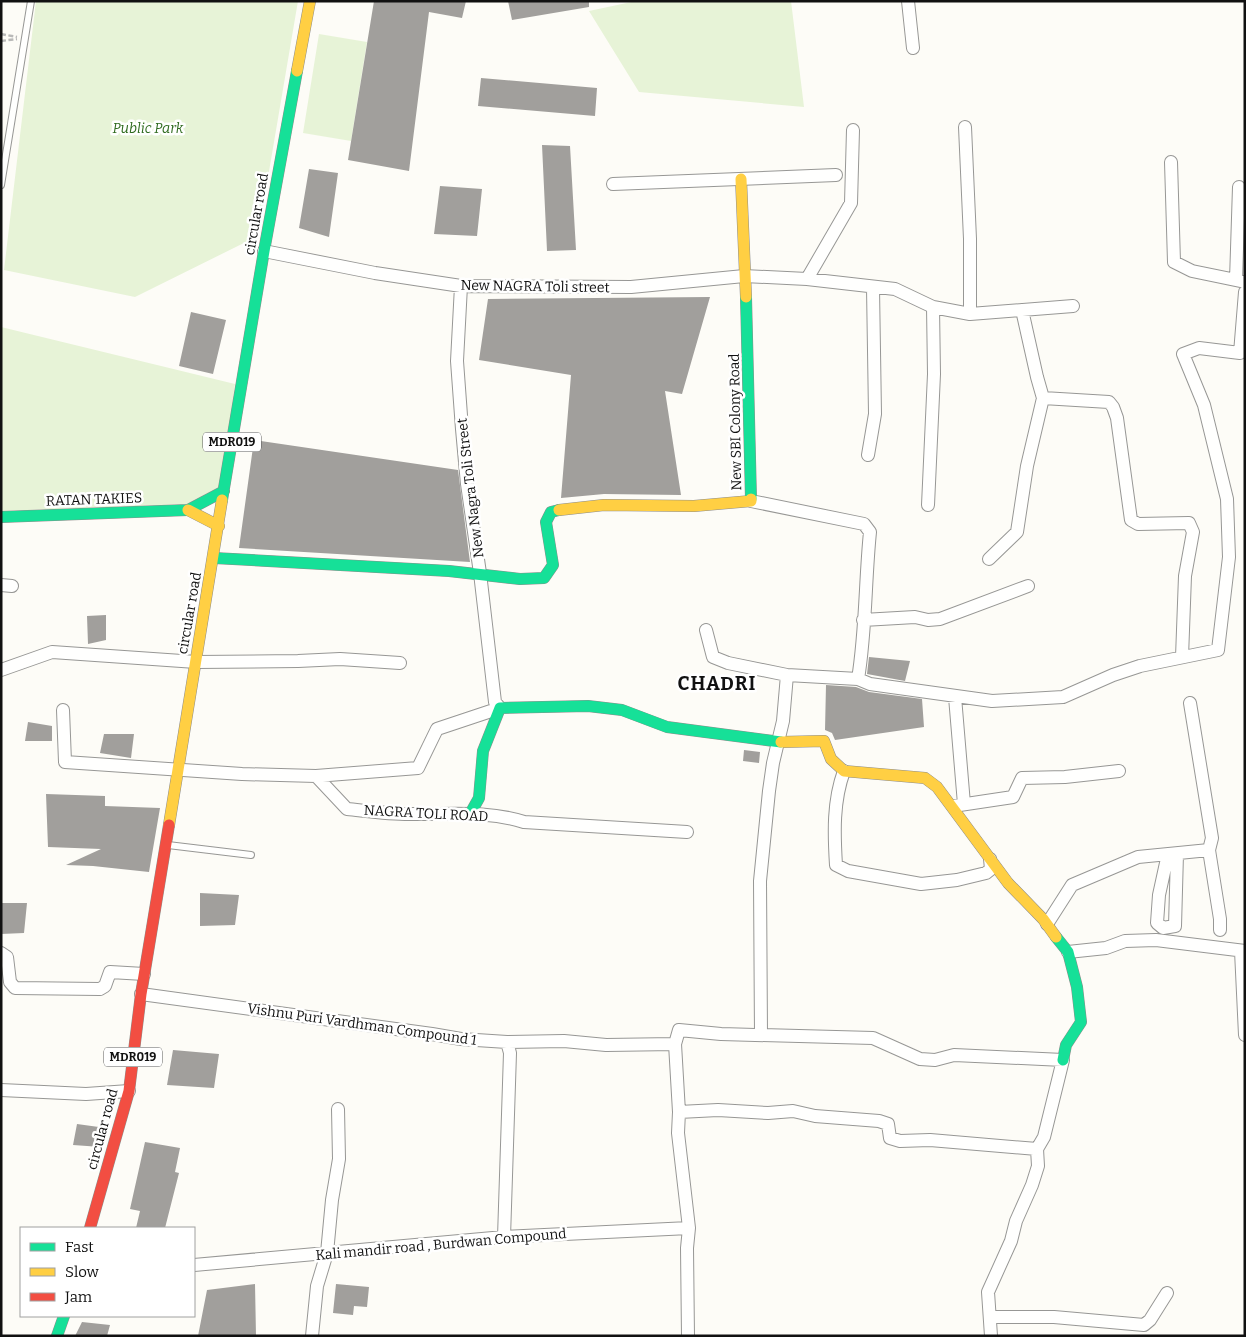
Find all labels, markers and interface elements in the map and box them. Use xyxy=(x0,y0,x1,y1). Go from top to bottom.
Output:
park label: Public Park xyxy=(113,120,184,137)
street label: circular road xyxy=(241,172,272,256)
street label: New NAGRA Toli street xyxy=(460,277,610,296)
street label: New SBI Colony Road xyxy=(726,353,745,491)
street label: New Nagra Toli Street xyxy=(453,417,488,559)
road number: MDR019 xyxy=(203,432,261,452)
street label: RATAN TAKIES xyxy=(46,489,142,510)
street label: circular road xyxy=(174,571,205,655)
district label: CHADRI xyxy=(678,672,756,695)
street label: NAGRA TOLI ROAD xyxy=(363,802,489,825)
street label: Vishnu Puri Vardhman Compound 1 xyxy=(246,1000,478,1049)
road number: MDR019 xyxy=(104,1048,162,1066)
street label: circular road xyxy=(84,1087,121,1171)
street label: Kali mandir road , Burdwan Compound xyxy=(315,1225,567,1264)
legend xyxy=(20,1227,195,1317)
text: Fast xyxy=(65,1238,94,1256)
text: Slow xyxy=(65,1263,100,1281)
text: Jam xyxy=(64,1288,93,1306)

